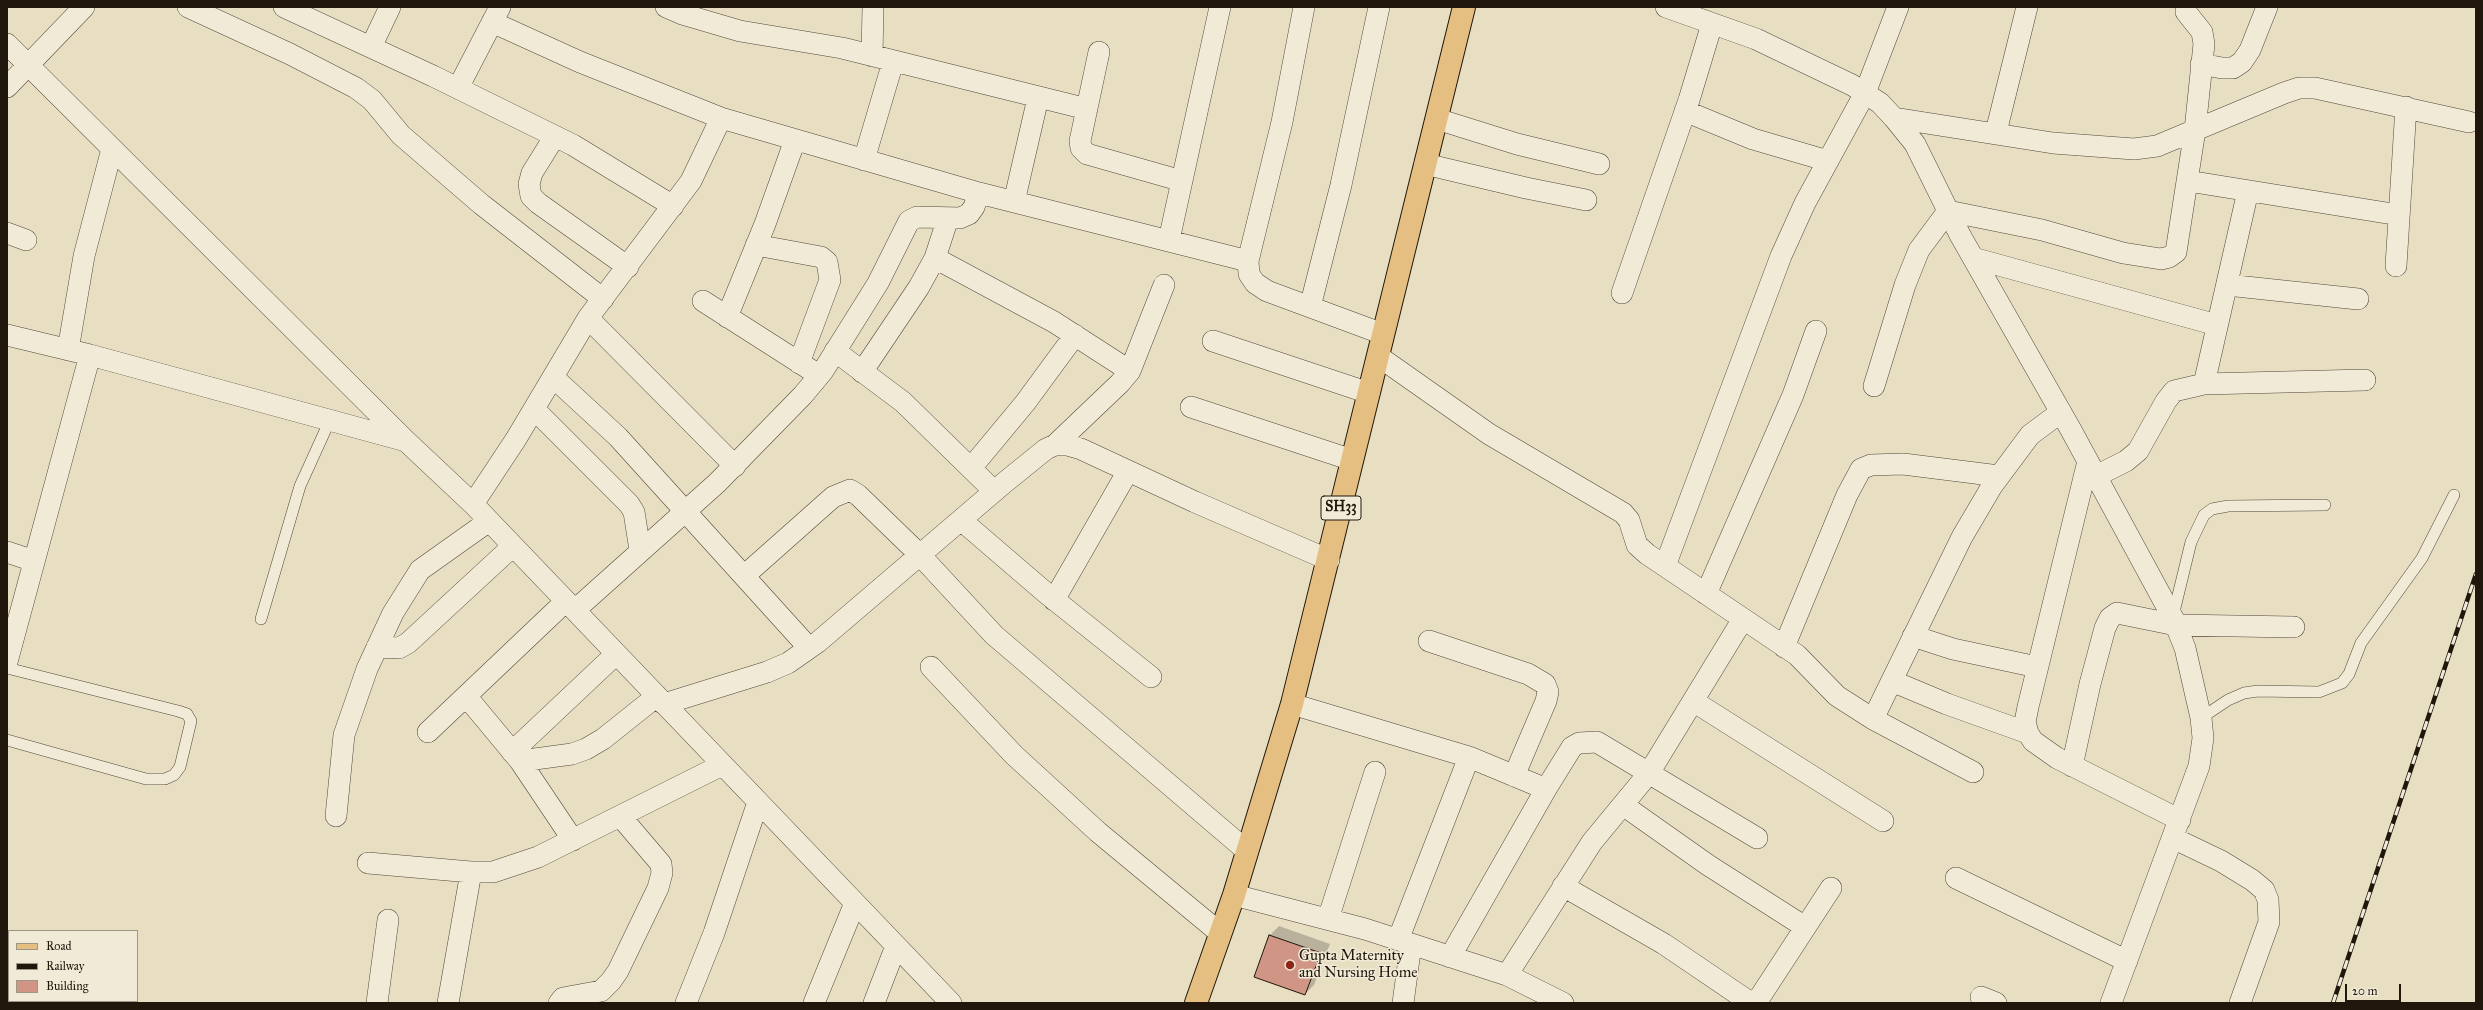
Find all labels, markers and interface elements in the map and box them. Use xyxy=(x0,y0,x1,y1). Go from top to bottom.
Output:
road number: SH33 xyxy=(1321,496,1361,520)
legend xyxy=(8,930,138,1002)
text: Road xyxy=(46,939,72,953)
place label: Gupta Maternity and Nursing Home xyxy=(1299,947,1417,982)
text: Railway xyxy=(46,959,84,973)
marker: Gupta Maternity and Nursing Home xyxy=(1284,959,1296,971)
scale bar xyxy=(2347,976,2403,1002)
text: Building xyxy=(46,979,88,993)
text: 20 m xyxy=(2352,984,2378,998)

